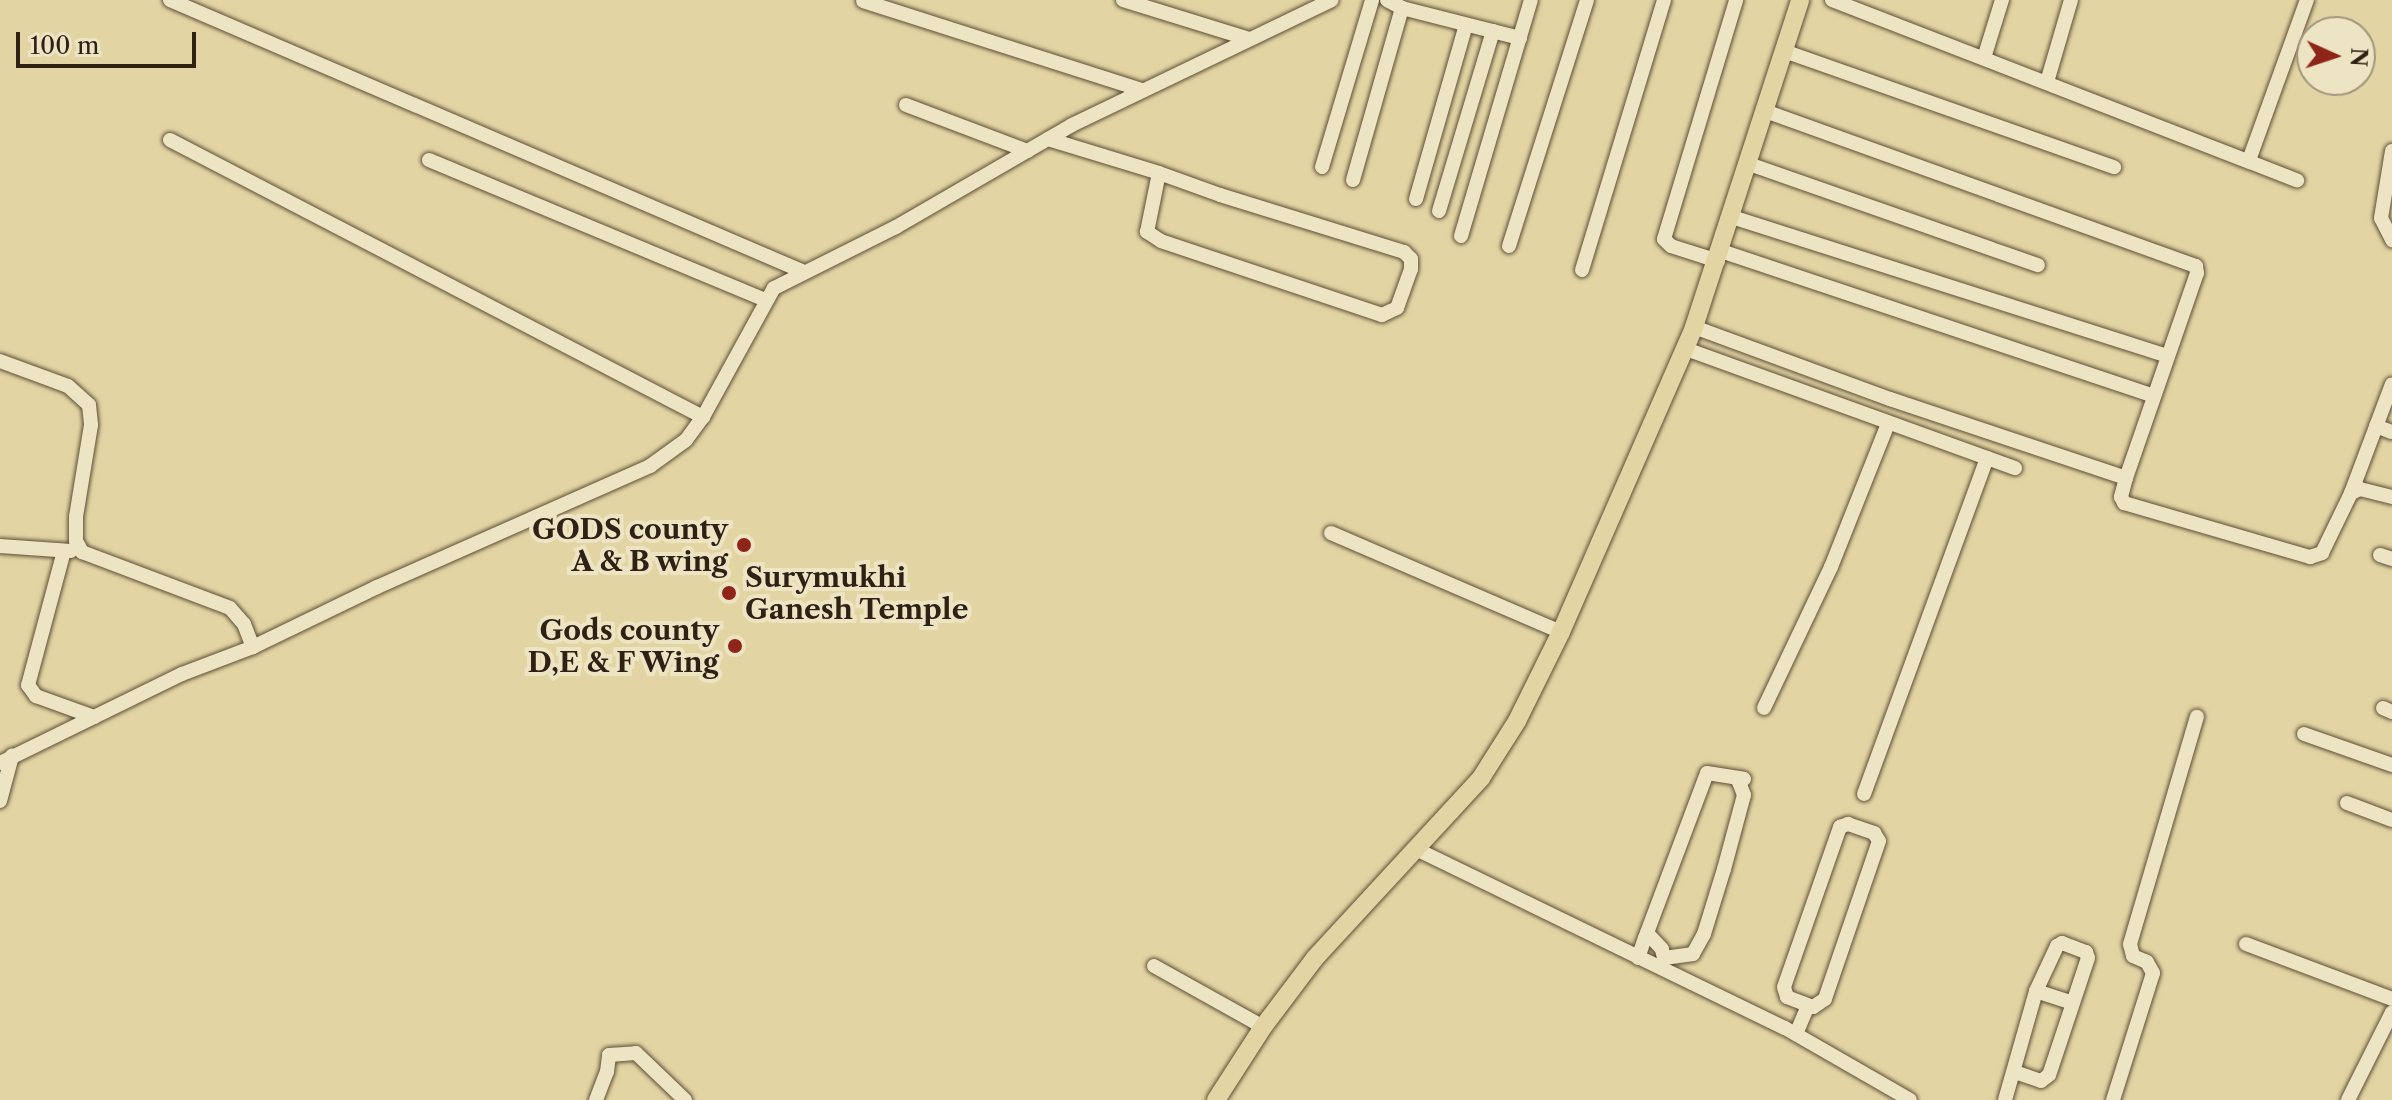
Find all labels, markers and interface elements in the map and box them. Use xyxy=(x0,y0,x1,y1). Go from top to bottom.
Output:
scale bar xyxy=(20,16,200,66)
north arrow xyxy=(2296,16,2376,96)
text: 100 m xyxy=(30,31,99,60)
text: N xyxy=(2344,47,2372,67)
place label: GODS county A & B wing xyxy=(532,512,728,578)
marker: GODS county A & B wing xyxy=(735,536,753,554)
place label: Surymukhi Ganesh Temple xyxy=(745,560,969,626)
marker: Surymukhi Ganesh Temple xyxy=(720,584,738,602)
place label: Gods county D,E & F Wing xyxy=(526,613,719,679)
marker: Gods county D,E & F Wing xyxy=(726,637,744,655)

